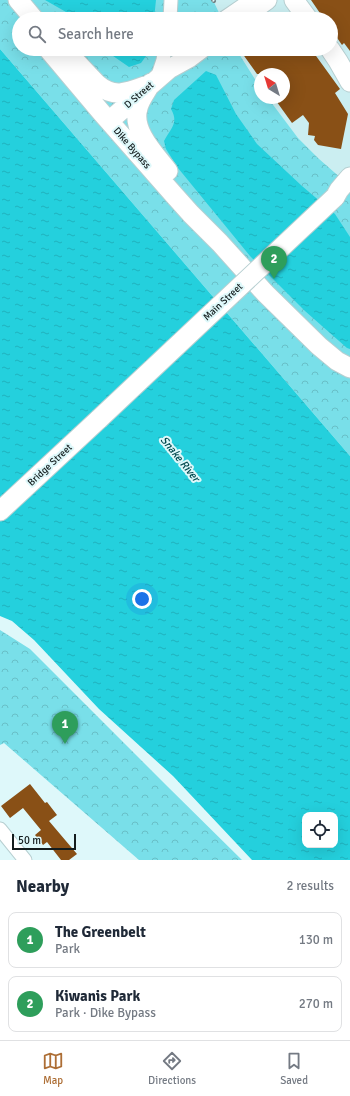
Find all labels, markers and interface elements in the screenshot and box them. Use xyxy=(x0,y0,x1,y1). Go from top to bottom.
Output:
search box xyxy=(12,12,338,56)
icon: search xyxy=(26,23,48,45)
text: Search here xyxy=(58,25,134,43)
north arrow xyxy=(254,68,290,104)
street label: D Street xyxy=(122,79,156,111)
street label: Dike Bypass xyxy=(111,125,154,172)
pin: 2 xyxy=(261,246,287,279)
street label: Main Street xyxy=(201,280,246,323)
water label: Snake River xyxy=(158,434,204,486)
street label: Bridge Street xyxy=(25,441,75,489)
your location xyxy=(132,589,152,609)
pin: 1 xyxy=(52,711,78,744)
map controls xyxy=(302,812,338,848)
button: locate xyxy=(302,812,338,848)
scale bar xyxy=(12,832,76,851)
text: 50 m xyxy=(18,834,41,847)
text: Nearby xyxy=(16,876,69,897)
text: 2 results xyxy=(286,878,334,894)
text: The Greenbelt xyxy=(55,923,146,941)
text: 1 xyxy=(26,932,34,948)
text: 130 m xyxy=(299,932,333,948)
text: Park xyxy=(55,941,80,957)
text: Kiwanis Park xyxy=(55,987,140,1005)
text: 2 xyxy=(26,996,34,1012)
text: 270 m xyxy=(299,996,333,1012)
text: Park · Dike Bypass xyxy=(55,1005,156,1021)
tab: Map xyxy=(42,1050,64,1087)
tab: Directions xyxy=(148,1050,196,1087)
tab: Saved xyxy=(280,1050,308,1087)

